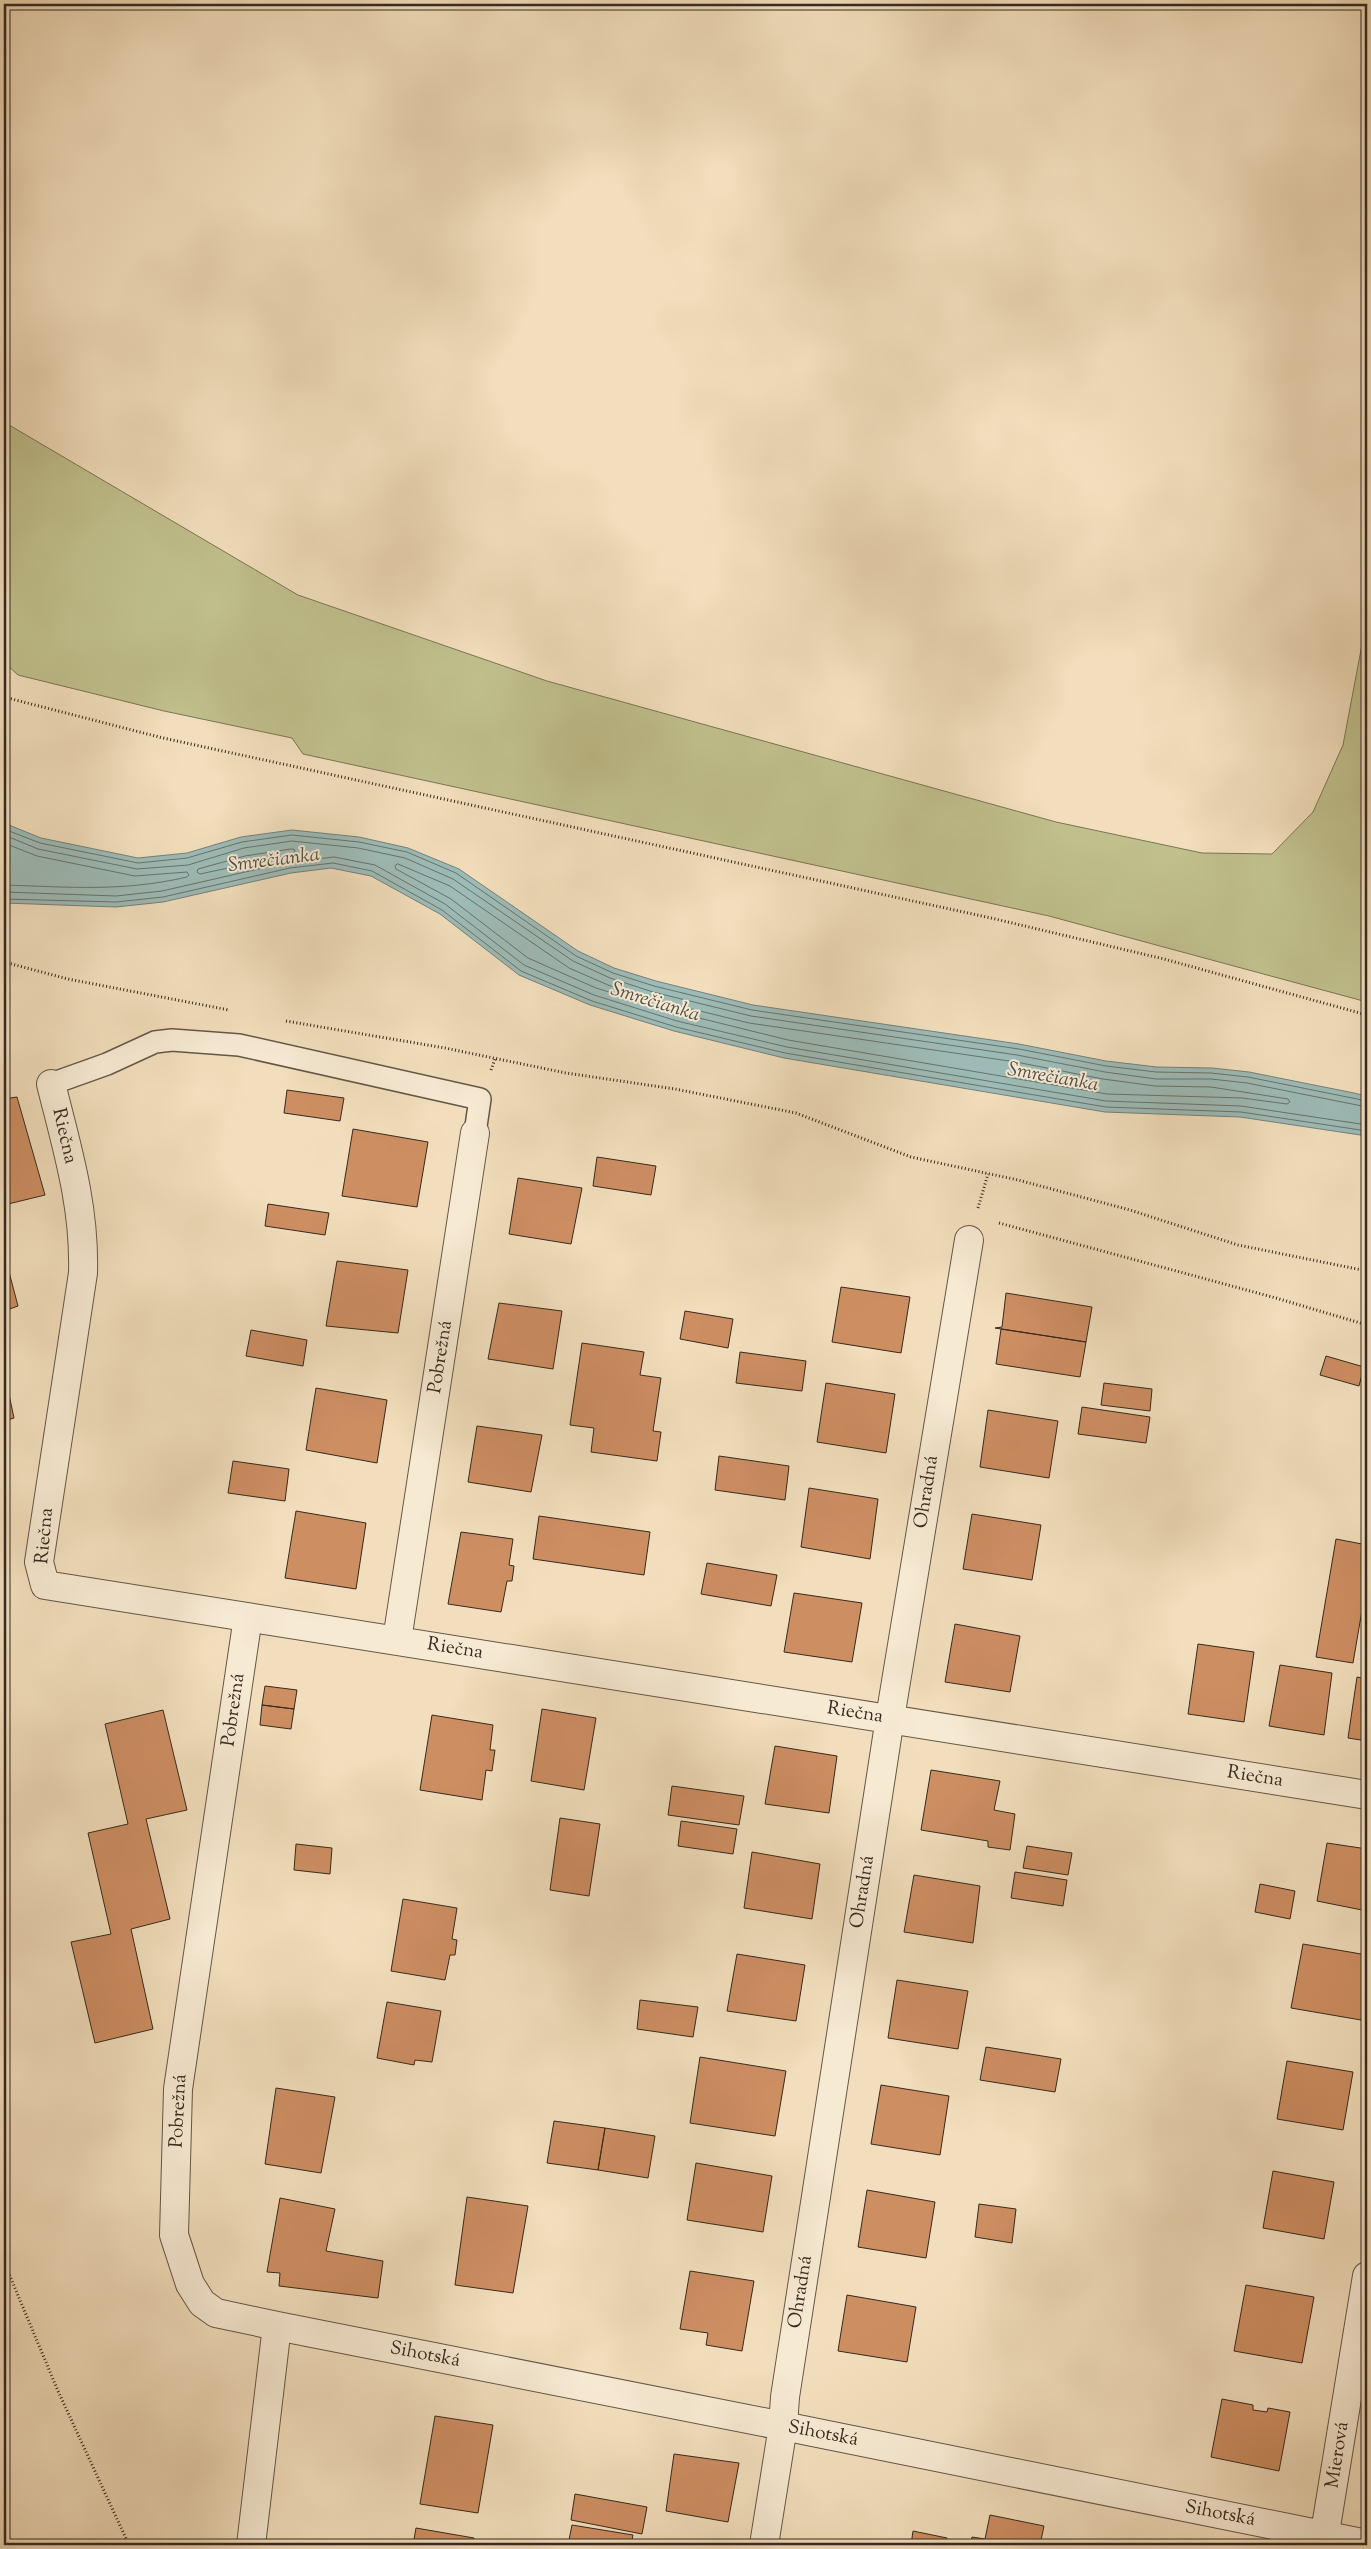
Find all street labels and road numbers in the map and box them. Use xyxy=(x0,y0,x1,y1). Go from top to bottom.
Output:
street label: Riečna xyxy=(45,1105,84,1167)
street label: Pobrežná xyxy=(422,1318,460,1395)
street label: Ohradná xyxy=(908,1453,946,1530)
street label: Riečna xyxy=(29,1507,61,1565)
street label: Riečna xyxy=(425,1631,485,1667)
street label: Pobrežná xyxy=(216,1671,253,1748)
street label: Riečna xyxy=(825,1695,885,1731)
street label: Riečna xyxy=(1225,1759,1285,1795)
street label: Ohradná xyxy=(844,1853,882,1930)
street label: Pobrežná xyxy=(164,2073,194,2148)
street label: Ohradná xyxy=(782,2253,820,2330)
street label: Sihotská xyxy=(388,2335,463,2375)
street label: Sihotská xyxy=(786,2414,861,2454)
street label: Mierová xyxy=(1319,2419,1357,2490)
street label: Sihotská xyxy=(1183,2494,1258,2534)

